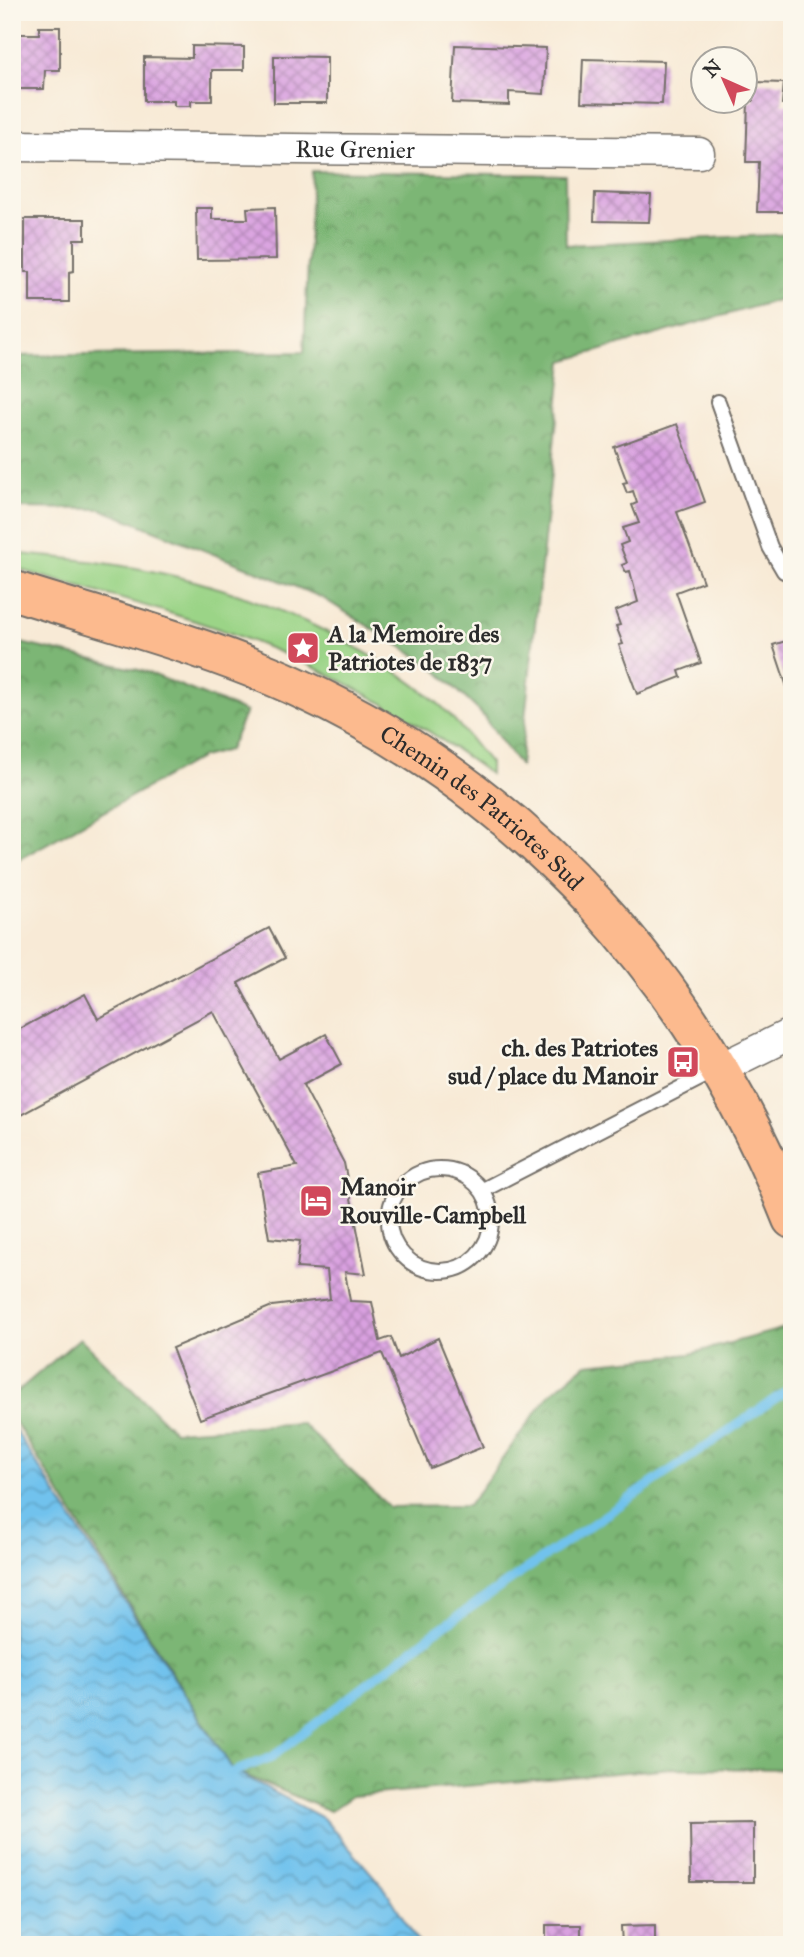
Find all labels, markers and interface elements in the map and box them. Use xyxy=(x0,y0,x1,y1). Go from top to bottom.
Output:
north arrow xyxy=(688,46,758,116)
text: N xyxy=(698,54,726,82)
street label: Rue Grenier xyxy=(295,134,415,165)
place label: A la Memoire des Patriotes de 1837 xyxy=(326,619,500,677)
place icon: A la Memoire des Patriotes de 1837 xyxy=(284,629,322,667)
street label: Chemin des Patriotes Sud xyxy=(374,718,590,897)
place label: ch. des Patriotes sud / place du Manoir xyxy=(448,1033,659,1091)
bus stop icon: ch. des Patriotes sud / place du Manoir xyxy=(664,1043,702,1081)
place label: Manoir Rouville-Campbell xyxy=(340,1172,526,1230)
hotel icon: Manoir Rouville-Campbell xyxy=(297,1182,335,1220)

